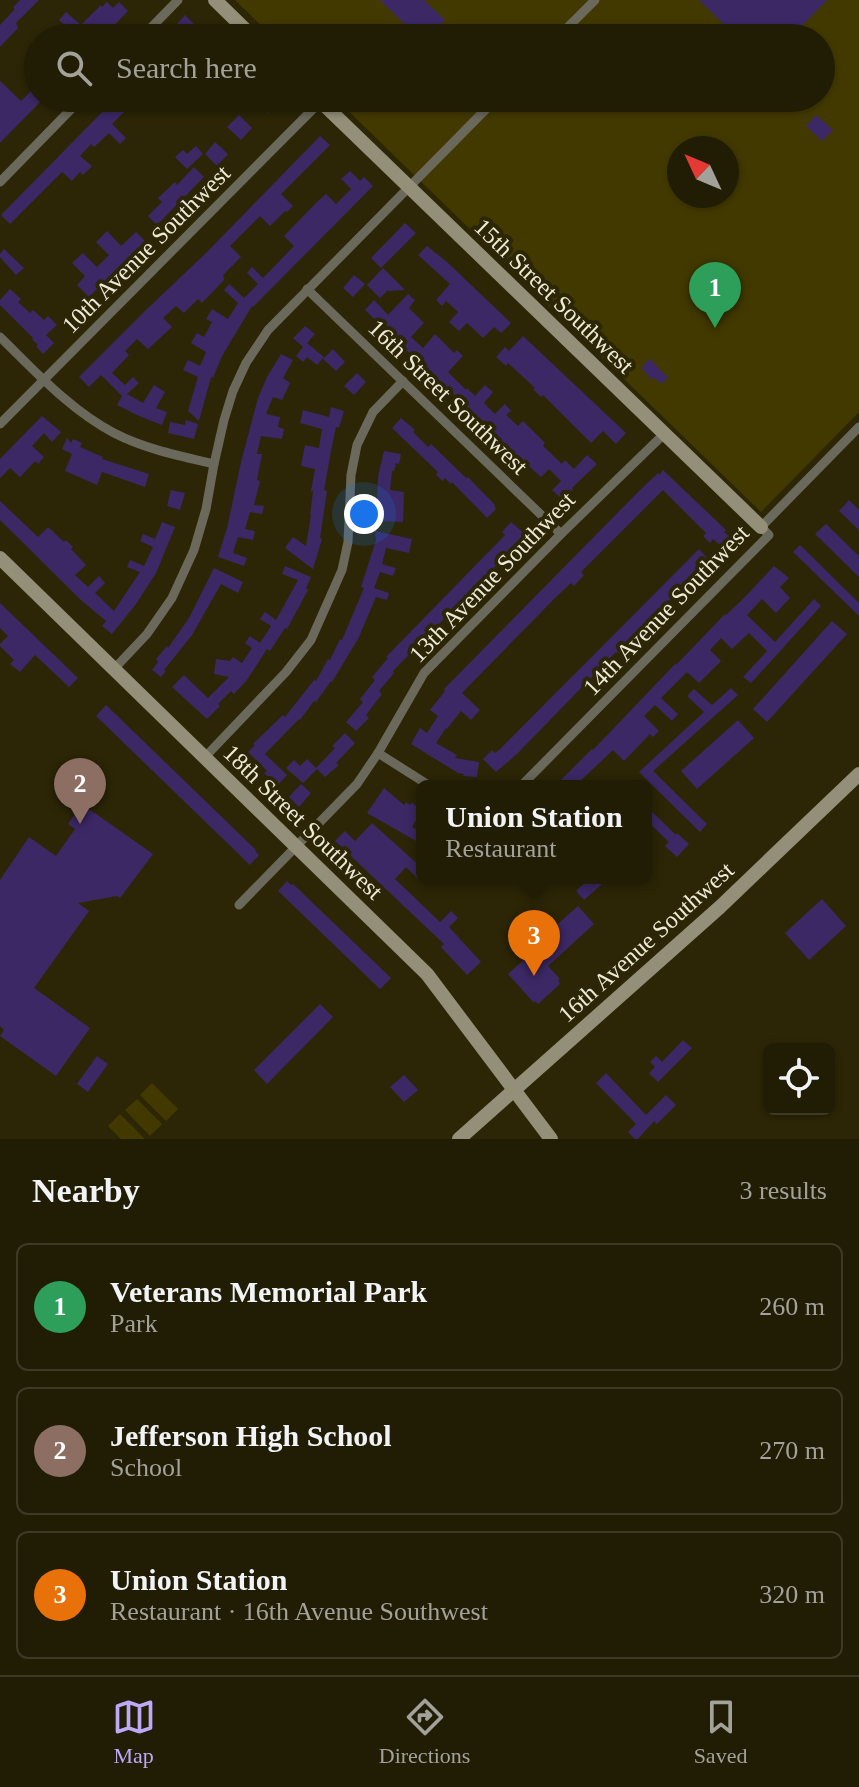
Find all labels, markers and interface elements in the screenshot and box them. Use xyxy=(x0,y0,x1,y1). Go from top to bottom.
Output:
search box xyxy=(24,24,835,112)
icon: search xyxy=(52,46,96,90)
text: Search here xyxy=(116,51,257,84)
north arrow xyxy=(667,136,739,208)
street label: 10th Avenue Southwest xyxy=(57,160,235,338)
street label: 15th Street Southwest xyxy=(469,213,639,379)
pin: 1 xyxy=(689,262,741,328)
street label: 16th Street Southwest xyxy=(363,314,533,480)
street label: 13th Avenue Southwest xyxy=(404,486,580,667)
your location xyxy=(344,494,384,534)
street label: 14th Avenue Southwest xyxy=(578,519,754,700)
street label: 18th Street Southwest xyxy=(218,739,388,905)
pin: 2 xyxy=(54,758,106,824)
popup xyxy=(416,780,652,884)
text: Union Station xyxy=(445,800,623,833)
text: Restaurant xyxy=(445,834,556,863)
street label: 16th Avenue Southwest xyxy=(553,856,739,1027)
pin: 3 xyxy=(508,910,560,976)
map controls xyxy=(763,1043,835,1115)
button: locate xyxy=(763,1043,835,1115)
text: Nearby xyxy=(32,1172,140,1209)
text: 3 results xyxy=(740,1176,827,1205)
text: Veterans Memorial Park xyxy=(110,1275,427,1308)
text: 1 xyxy=(54,1292,67,1321)
text: 260 m xyxy=(759,1292,825,1321)
text: Park xyxy=(110,1309,158,1338)
text: Jefferson High School xyxy=(110,1419,392,1452)
text: 2 xyxy=(54,1436,67,1465)
text: 270 m xyxy=(759,1436,825,1465)
text: School xyxy=(110,1453,182,1482)
text: Union Station xyxy=(110,1563,288,1596)
text: 3 xyxy=(54,1580,67,1609)
text: 320 m xyxy=(759,1580,825,1609)
text: Restaurant · 16th Avenue Southwest xyxy=(110,1597,488,1626)
tab: Map xyxy=(112,1695,156,1769)
tab: Directions xyxy=(379,1695,470,1769)
tab: Saved xyxy=(694,1695,747,1769)

